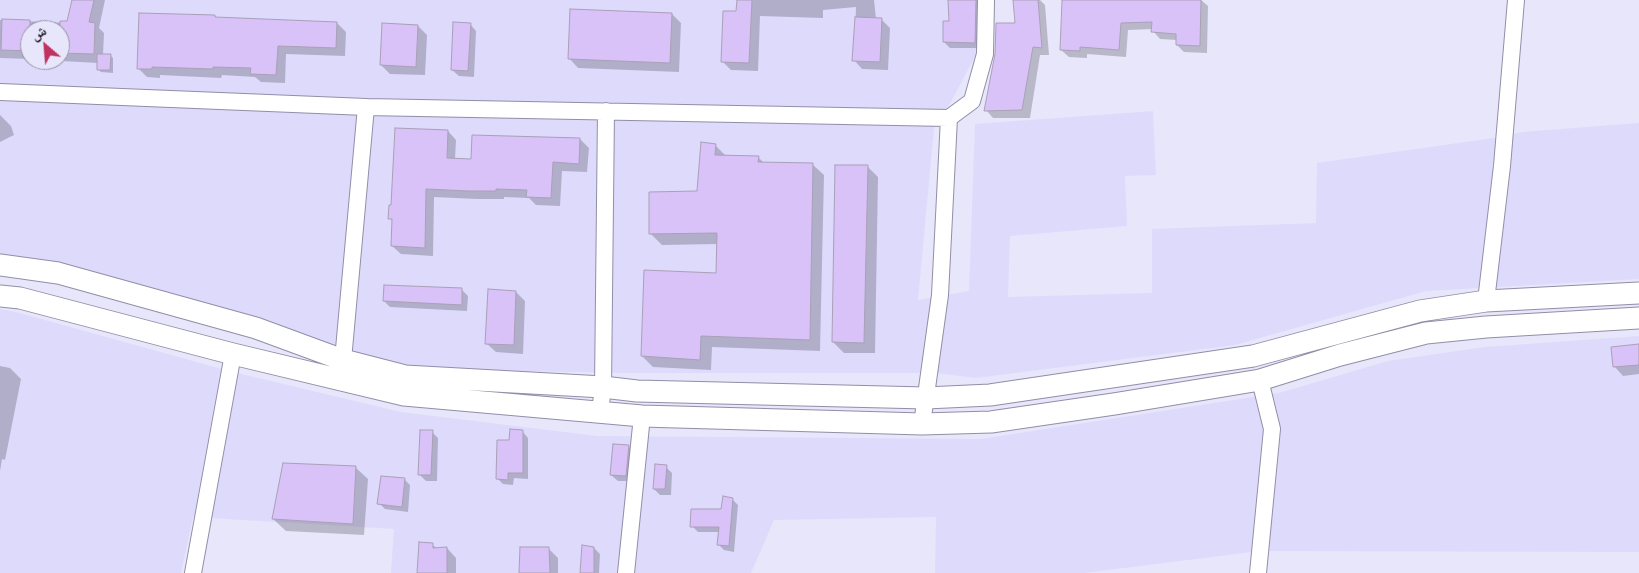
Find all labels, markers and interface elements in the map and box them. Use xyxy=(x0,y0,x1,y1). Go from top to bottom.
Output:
north arrow xyxy=(20,20,70,70)
text: ش xyxy=(28,22,49,43)

